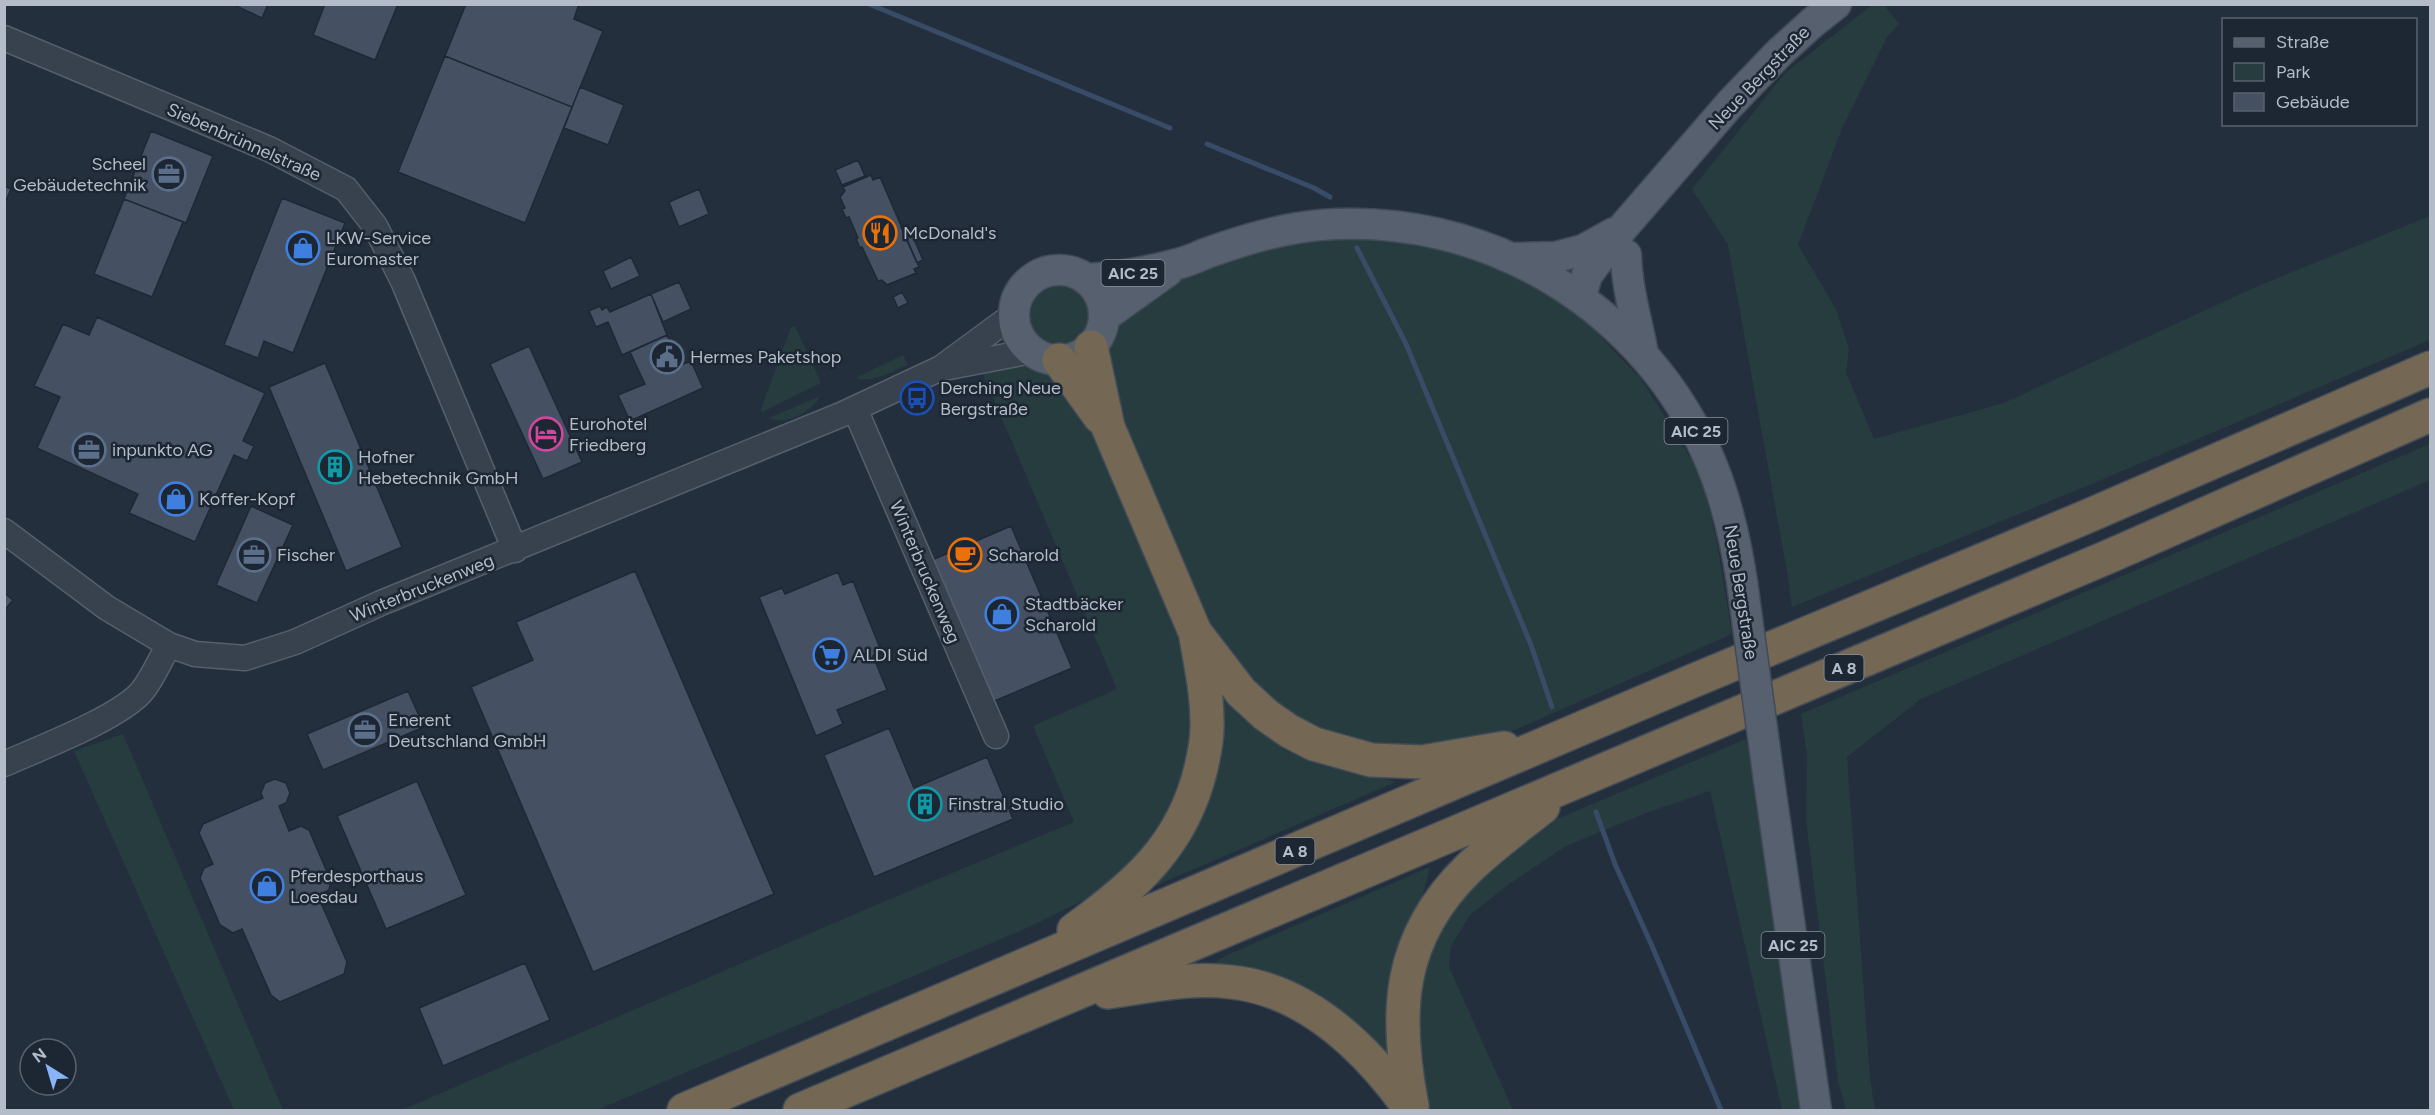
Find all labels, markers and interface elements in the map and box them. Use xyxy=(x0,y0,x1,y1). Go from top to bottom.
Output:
legend xyxy=(2222,18,2417,126)
street label: Neue Bergstraße xyxy=(1704,21,1814,135)
text: Straße xyxy=(2276,31,2329,53)
text: Park xyxy=(2276,61,2311,83)
text: Gebäude xyxy=(2276,91,2350,113)
street label: Siebenbrünnelstraße xyxy=(163,98,325,186)
place label: Scheel Gebäudetechnik xyxy=(13,153,146,196)
office icon: Scheel Gebäudetechnik xyxy=(151,156,187,192)
restaurant icon: McDonald's xyxy=(862,215,898,251)
place label: McDonald's xyxy=(903,222,997,244)
place label: LKW-Service Euromaster xyxy=(326,227,431,270)
shop icon: LKW-Service Euromaster xyxy=(285,230,321,266)
road number: AIC 25 xyxy=(1102,260,1164,286)
public building icon: Hermes Paketshop xyxy=(649,339,685,375)
place label: Hermes Paketshop xyxy=(690,346,842,368)
place label: Derching Neue Bergstraße xyxy=(940,377,1061,420)
bus stop icon: Derching Neue Bergstraße xyxy=(899,380,935,416)
place label: Eurohotel Friedberg xyxy=(569,413,647,456)
hotel icon: Eurohotel Friedberg xyxy=(528,416,564,452)
road number: AIC 25 xyxy=(1664,418,1728,444)
office icon: inpunkto AG xyxy=(71,432,107,468)
place label: inpunkto AG xyxy=(112,439,213,461)
place label: Hofner Hebetechnik GmbH xyxy=(358,446,519,489)
building icon: Hofner Hebetechnik GmbH xyxy=(317,449,353,485)
shop icon: Koffer-Kopf xyxy=(158,481,194,517)
place label: Koffer-Kopf xyxy=(199,488,296,510)
street label: Winterbruckenweg xyxy=(885,497,965,647)
street label: Neue Bergstraße xyxy=(1719,523,1763,661)
office icon: Fischer xyxy=(236,537,272,573)
cafe icon: Scharold xyxy=(947,537,983,573)
place label: Fischer xyxy=(277,544,335,566)
place label: Scharold xyxy=(988,544,1059,566)
street label: Winterbruckenweg xyxy=(347,549,497,627)
place label: Stadtbäcker Scharold xyxy=(1025,593,1123,636)
shop icon: Stadtbäcker Scharold xyxy=(984,596,1020,632)
supermarket icon: ALDI Süd xyxy=(812,637,848,673)
place label: ALDI Süd xyxy=(853,644,928,666)
road number: A 8 xyxy=(1824,655,1864,681)
place label: Enerent Deutschland GmbH xyxy=(388,709,546,752)
office icon: Enerent Deutschland GmbH xyxy=(347,712,383,748)
building icon: Finstral Studio xyxy=(907,786,943,822)
place label: Finstral Studio xyxy=(948,793,1064,815)
road number: A 8 xyxy=(1276,838,1314,864)
place label: Pferdesporthaus Loesdau xyxy=(290,865,423,908)
shop icon: Pferdesporthaus Loesdau xyxy=(249,868,285,904)
road number: AIC 25 xyxy=(1762,932,1824,958)
north arrow xyxy=(18,1037,78,1097)
text: N xyxy=(29,1044,50,1067)

